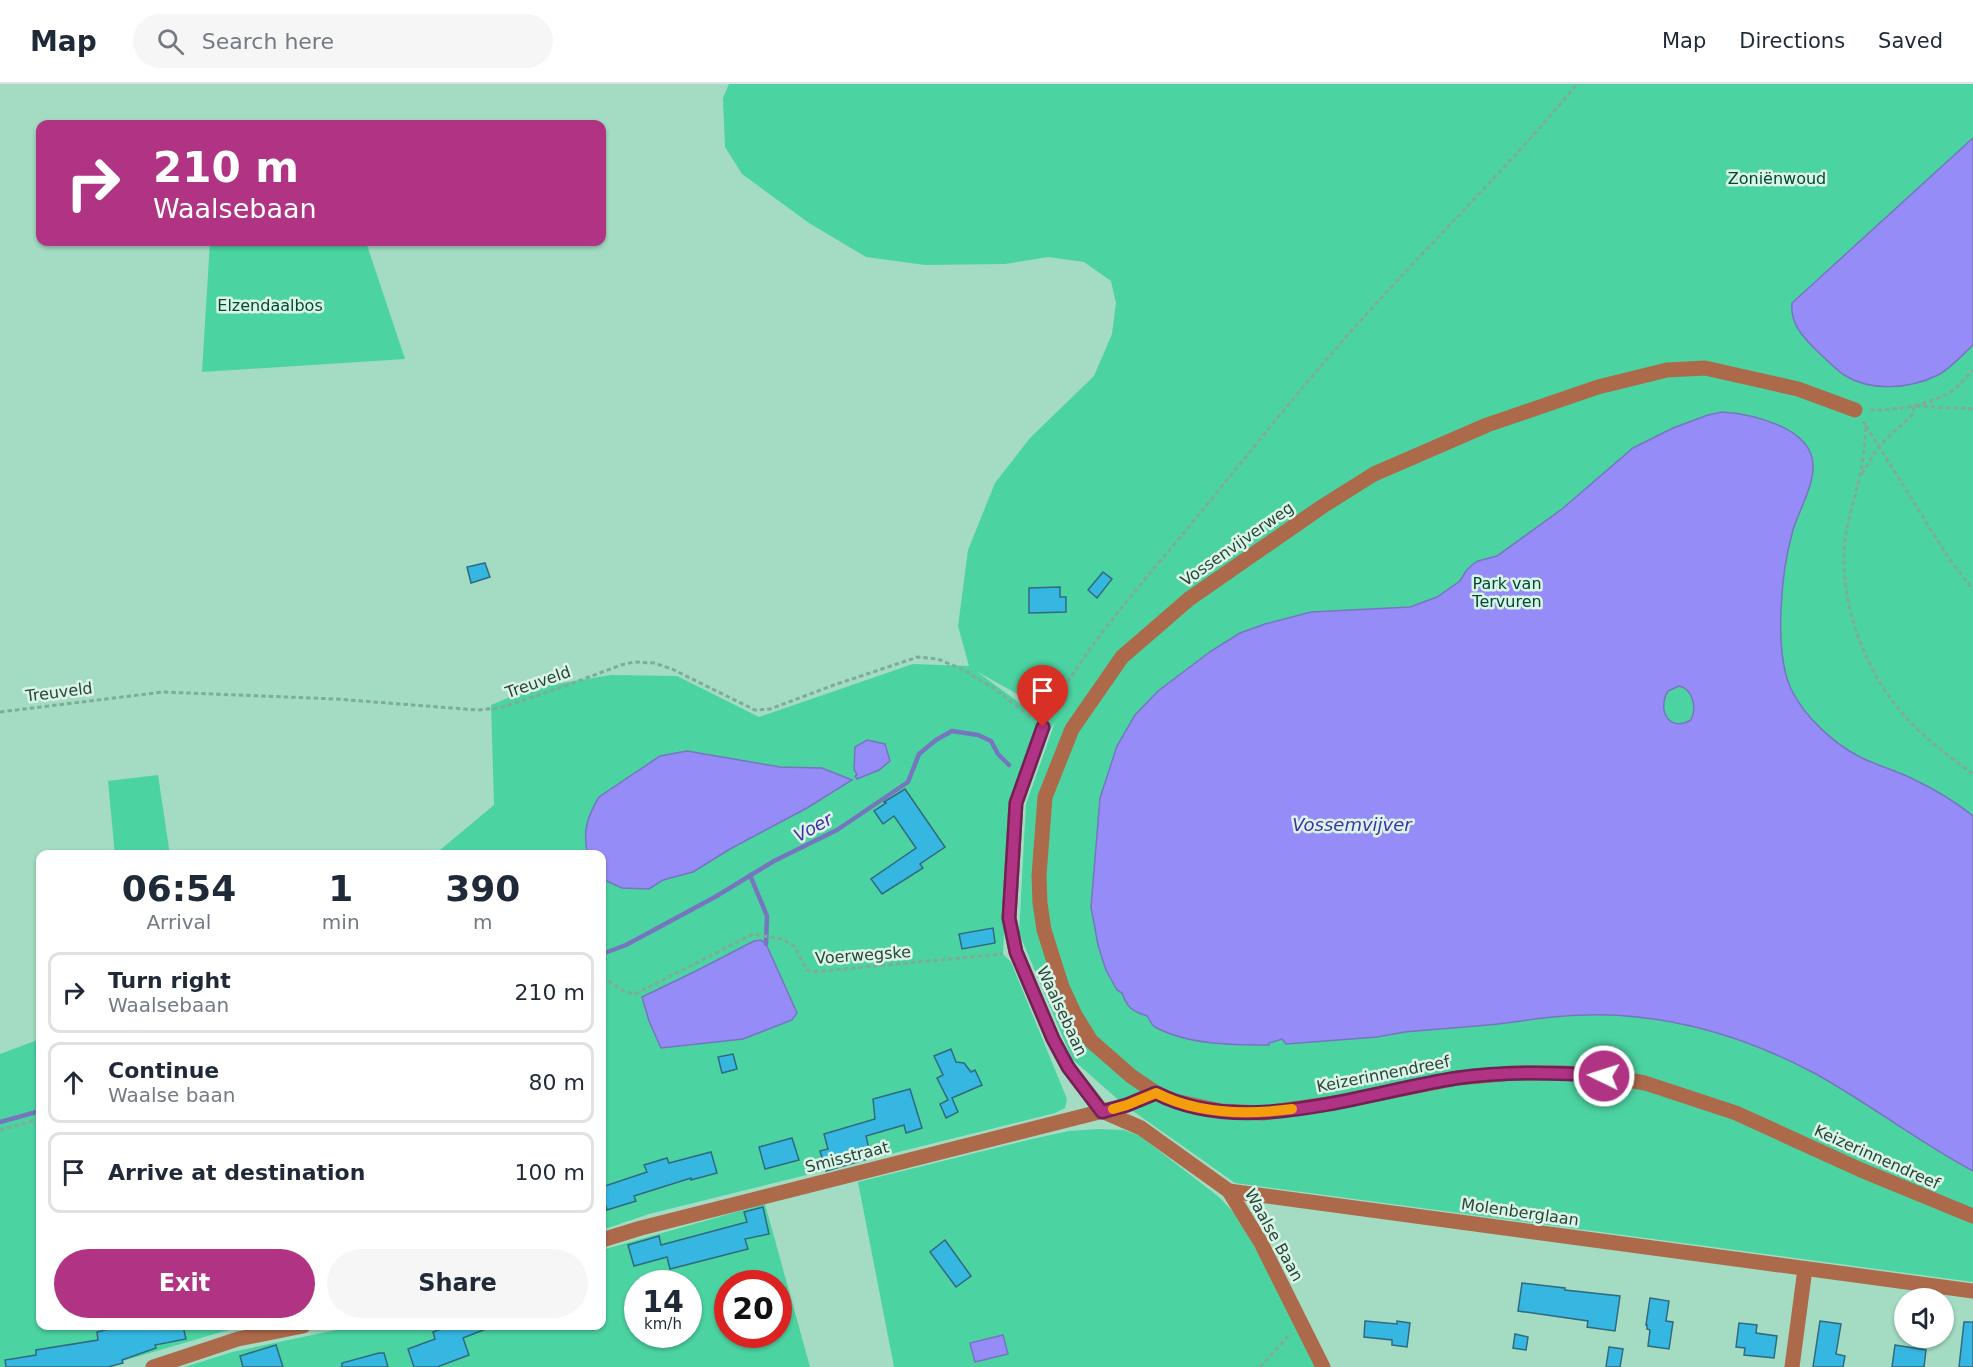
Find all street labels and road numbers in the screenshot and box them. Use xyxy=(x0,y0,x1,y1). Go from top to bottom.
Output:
street label: Vossenvijverweg xyxy=(1177,498,1297,590)
street label: Treuveld xyxy=(502,662,573,702)
street label: Treuveld xyxy=(23,678,94,706)
street label: Voerwegske xyxy=(815,942,911,968)
street label: Waalsebaan xyxy=(1033,963,1091,1059)
street label: Keizerinnendreef xyxy=(1315,1052,1452,1096)
street label: Keizerinnendreef xyxy=(1811,1121,1943,1193)
street label: Smisstraat xyxy=(803,1137,891,1177)
street label: Waalse Baan xyxy=(1241,1185,1307,1285)
street label: Molenberglaan xyxy=(1460,1194,1580,1230)

